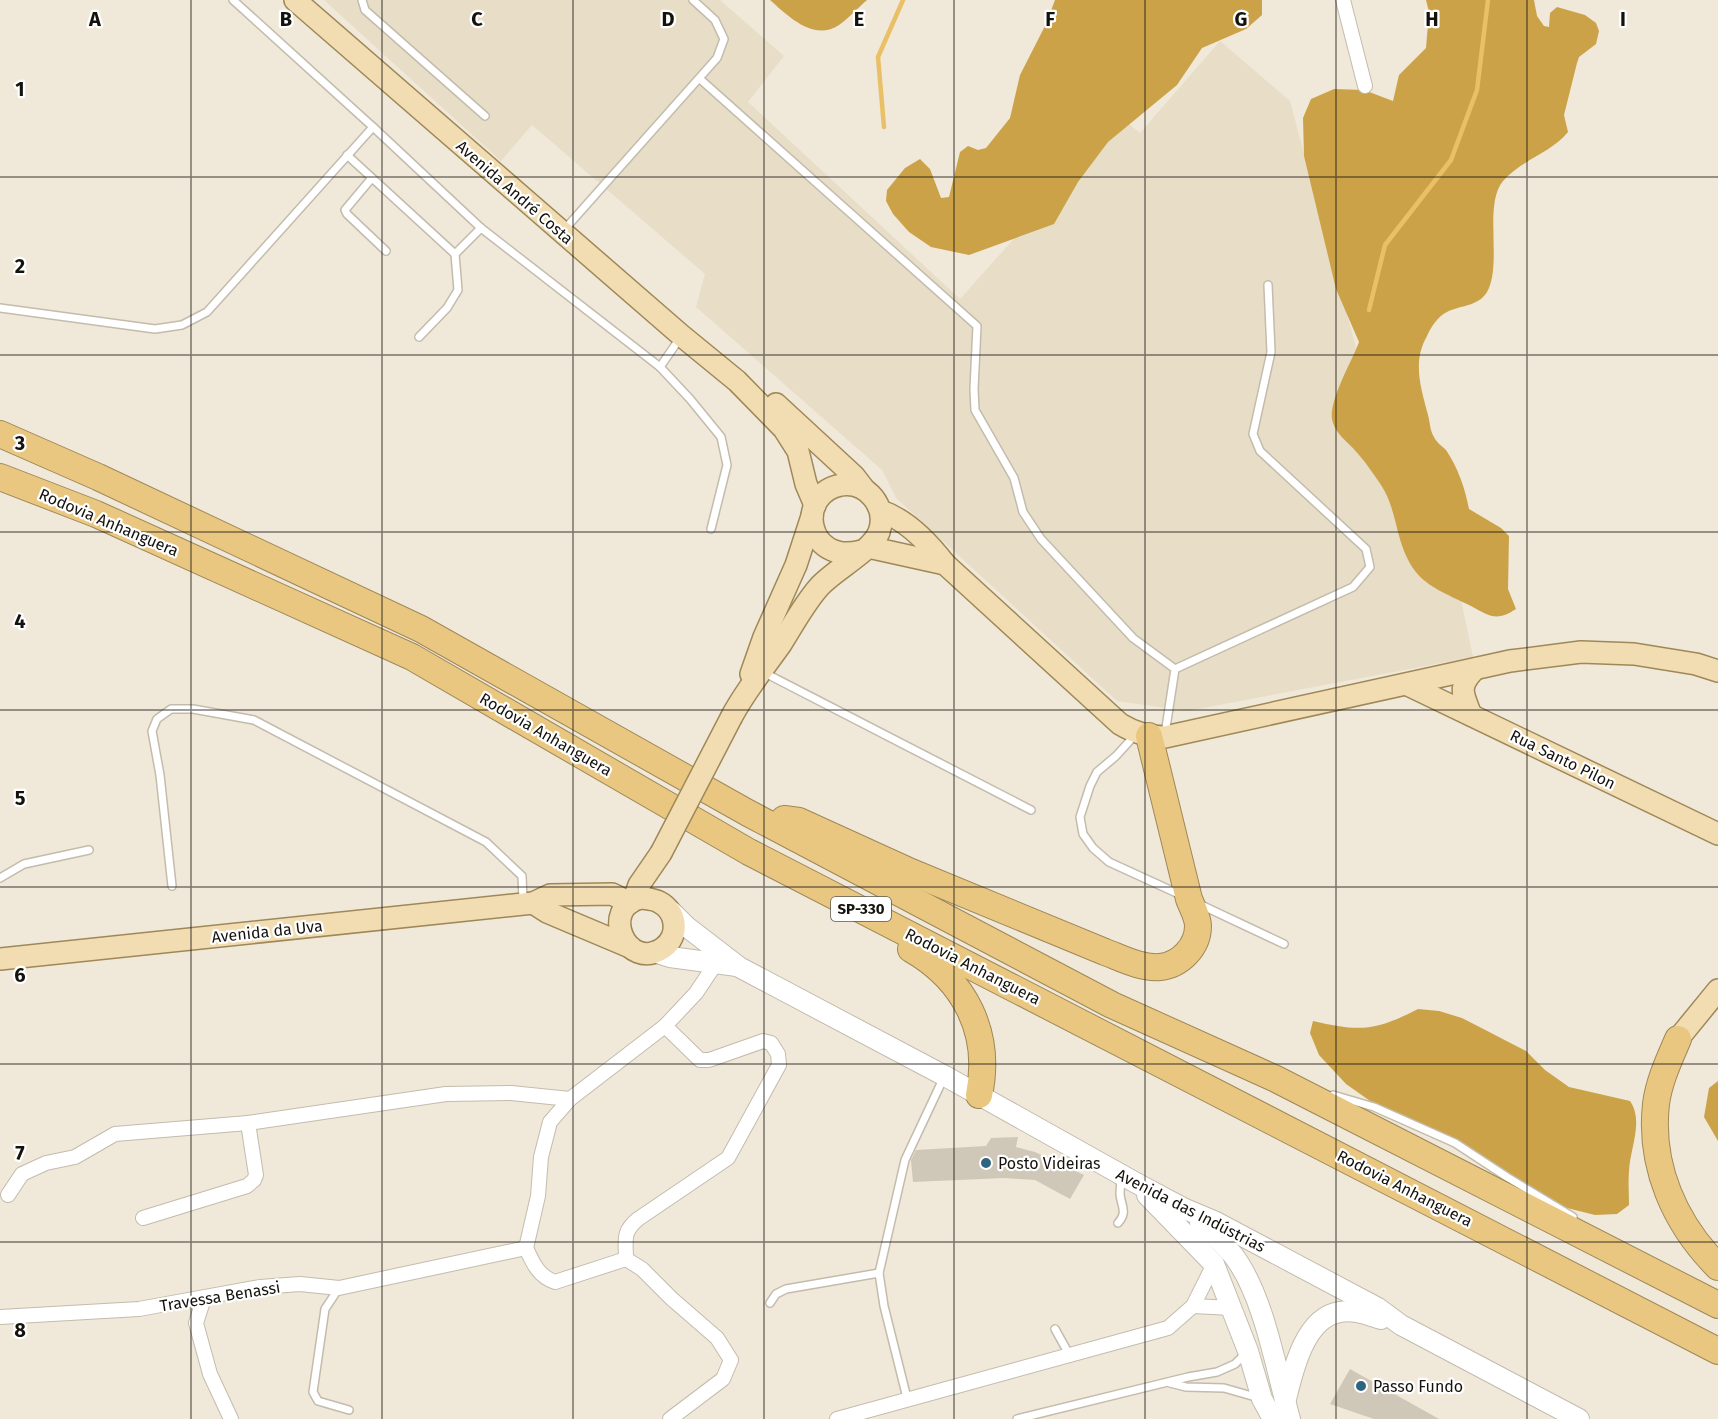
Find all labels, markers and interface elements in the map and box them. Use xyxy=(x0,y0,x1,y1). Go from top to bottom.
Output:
text: A xyxy=(88,7,102,31)
text: B xyxy=(280,7,292,31)
text: C xyxy=(471,7,483,31)
text: D xyxy=(661,7,675,31)
text: E xyxy=(854,7,864,31)
text: F xyxy=(1045,7,1055,31)
text: G xyxy=(1235,7,1247,31)
text: H xyxy=(1425,7,1439,31)
text: I xyxy=(1620,7,1626,31)
text: 1 xyxy=(15,77,25,101)
street label: Avenida André Costa xyxy=(452,136,577,248)
text: 2 xyxy=(15,254,25,278)
text: 3 xyxy=(14,431,25,455)
street label: Rodovia Anhanguera xyxy=(36,485,181,560)
text: 4 xyxy=(14,609,26,633)
street label: Rodovia Anhanguera xyxy=(476,689,615,780)
street label: Rua Santo Pilon xyxy=(1507,726,1619,793)
text: 5 xyxy=(15,786,26,810)
road number: SP-330 xyxy=(831,897,891,921)
street label: Avenida da Uva xyxy=(211,916,324,947)
street label: Rodovia Anhanguera xyxy=(902,924,1044,1009)
text: 6 xyxy=(14,963,26,987)
text: 7 xyxy=(15,1141,25,1165)
street label: Rodovia Anhanguera xyxy=(1334,1146,1476,1231)
place label: Posto Videiras xyxy=(998,1154,1101,1173)
marker: Posto Videiras xyxy=(979,1156,993,1170)
street label: Avenida das Indústrias xyxy=(1113,1165,1269,1256)
street label: Travessa Benassi xyxy=(159,1278,282,1315)
text: 8 xyxy=(14,1318,26,1342)
place label: Passo Fundo xyxy=(1373,1377,1463,1396)
marker: Passo Fundo xyxy=(1354,1379,1368,1393)

